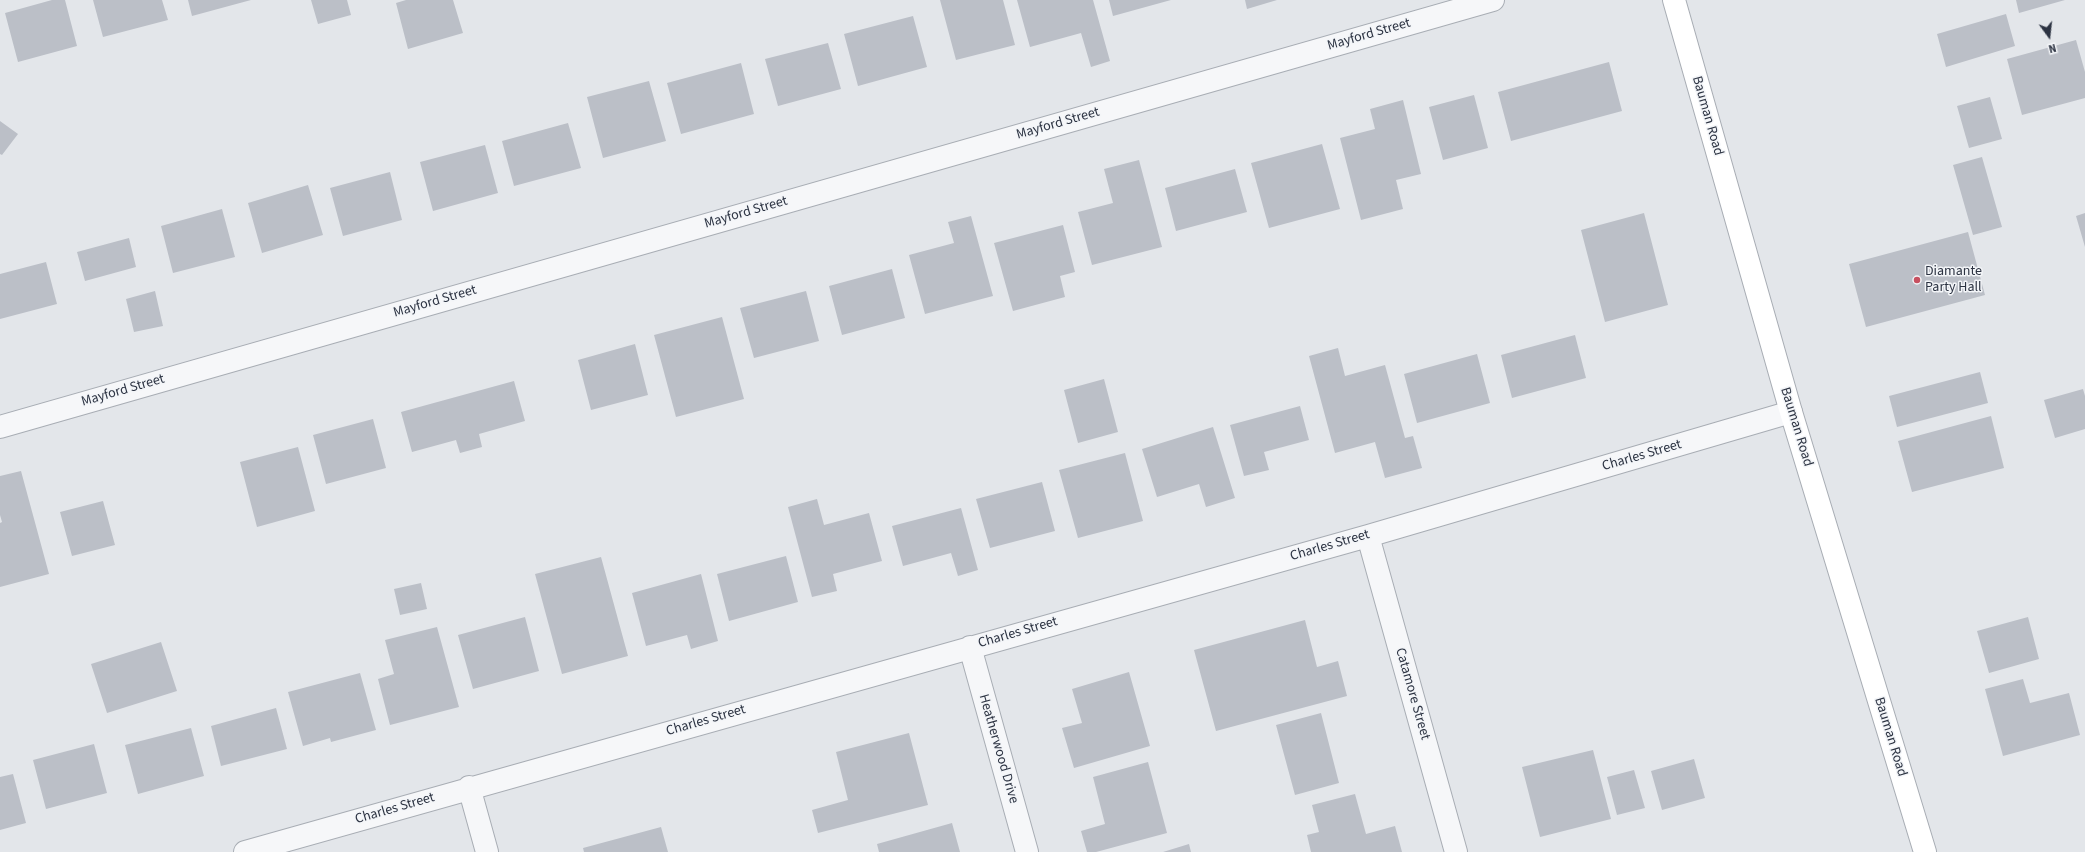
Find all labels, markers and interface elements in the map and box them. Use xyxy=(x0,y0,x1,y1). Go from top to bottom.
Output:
street label: Mayford Street xyxy=(1326,15,1412,55)
north arrow xyxy=(2029,16,2069,56)
text: N xyxy=(2047,40,2058,56)
street label: Bauman Road xyxy=(1688,74,1726,158)
street label: Mayford Street xyxy=(1015,104,1101,144)
street label: Mayford Street xyxy=(703,193,789,233)
place label: Diamante Party Hall xyxy=(1925,264,1982,296)
marker: Diamante Party Hall xyxy=(1912,275,1922,285)
street label: Mayford Street xyxy=(392,282,478,322)
street label: Mayford Street xyxy=(80,371,166,411)
street label: Bauman Road xyxy=(1776,385,1816,469)
street label: Charles Street xyxy=(1600,437,1684,475)
street label: Charles Street xyxy=(1288,527,1372,565)
street label: Charles Street xyxy=(976,614,1060,652)
street label: Catamore Street xyxy=(1391,646,1433,742)
street label: Heatherwood Drive xyxy=(974,692,1022,806)
street label: Bauman Road xyxy=(1870,695,1910,779)
street label: Charles Street xyxy=(664,702,748,740)
street label: Charles Street xyxy=(353,790,437,828)

